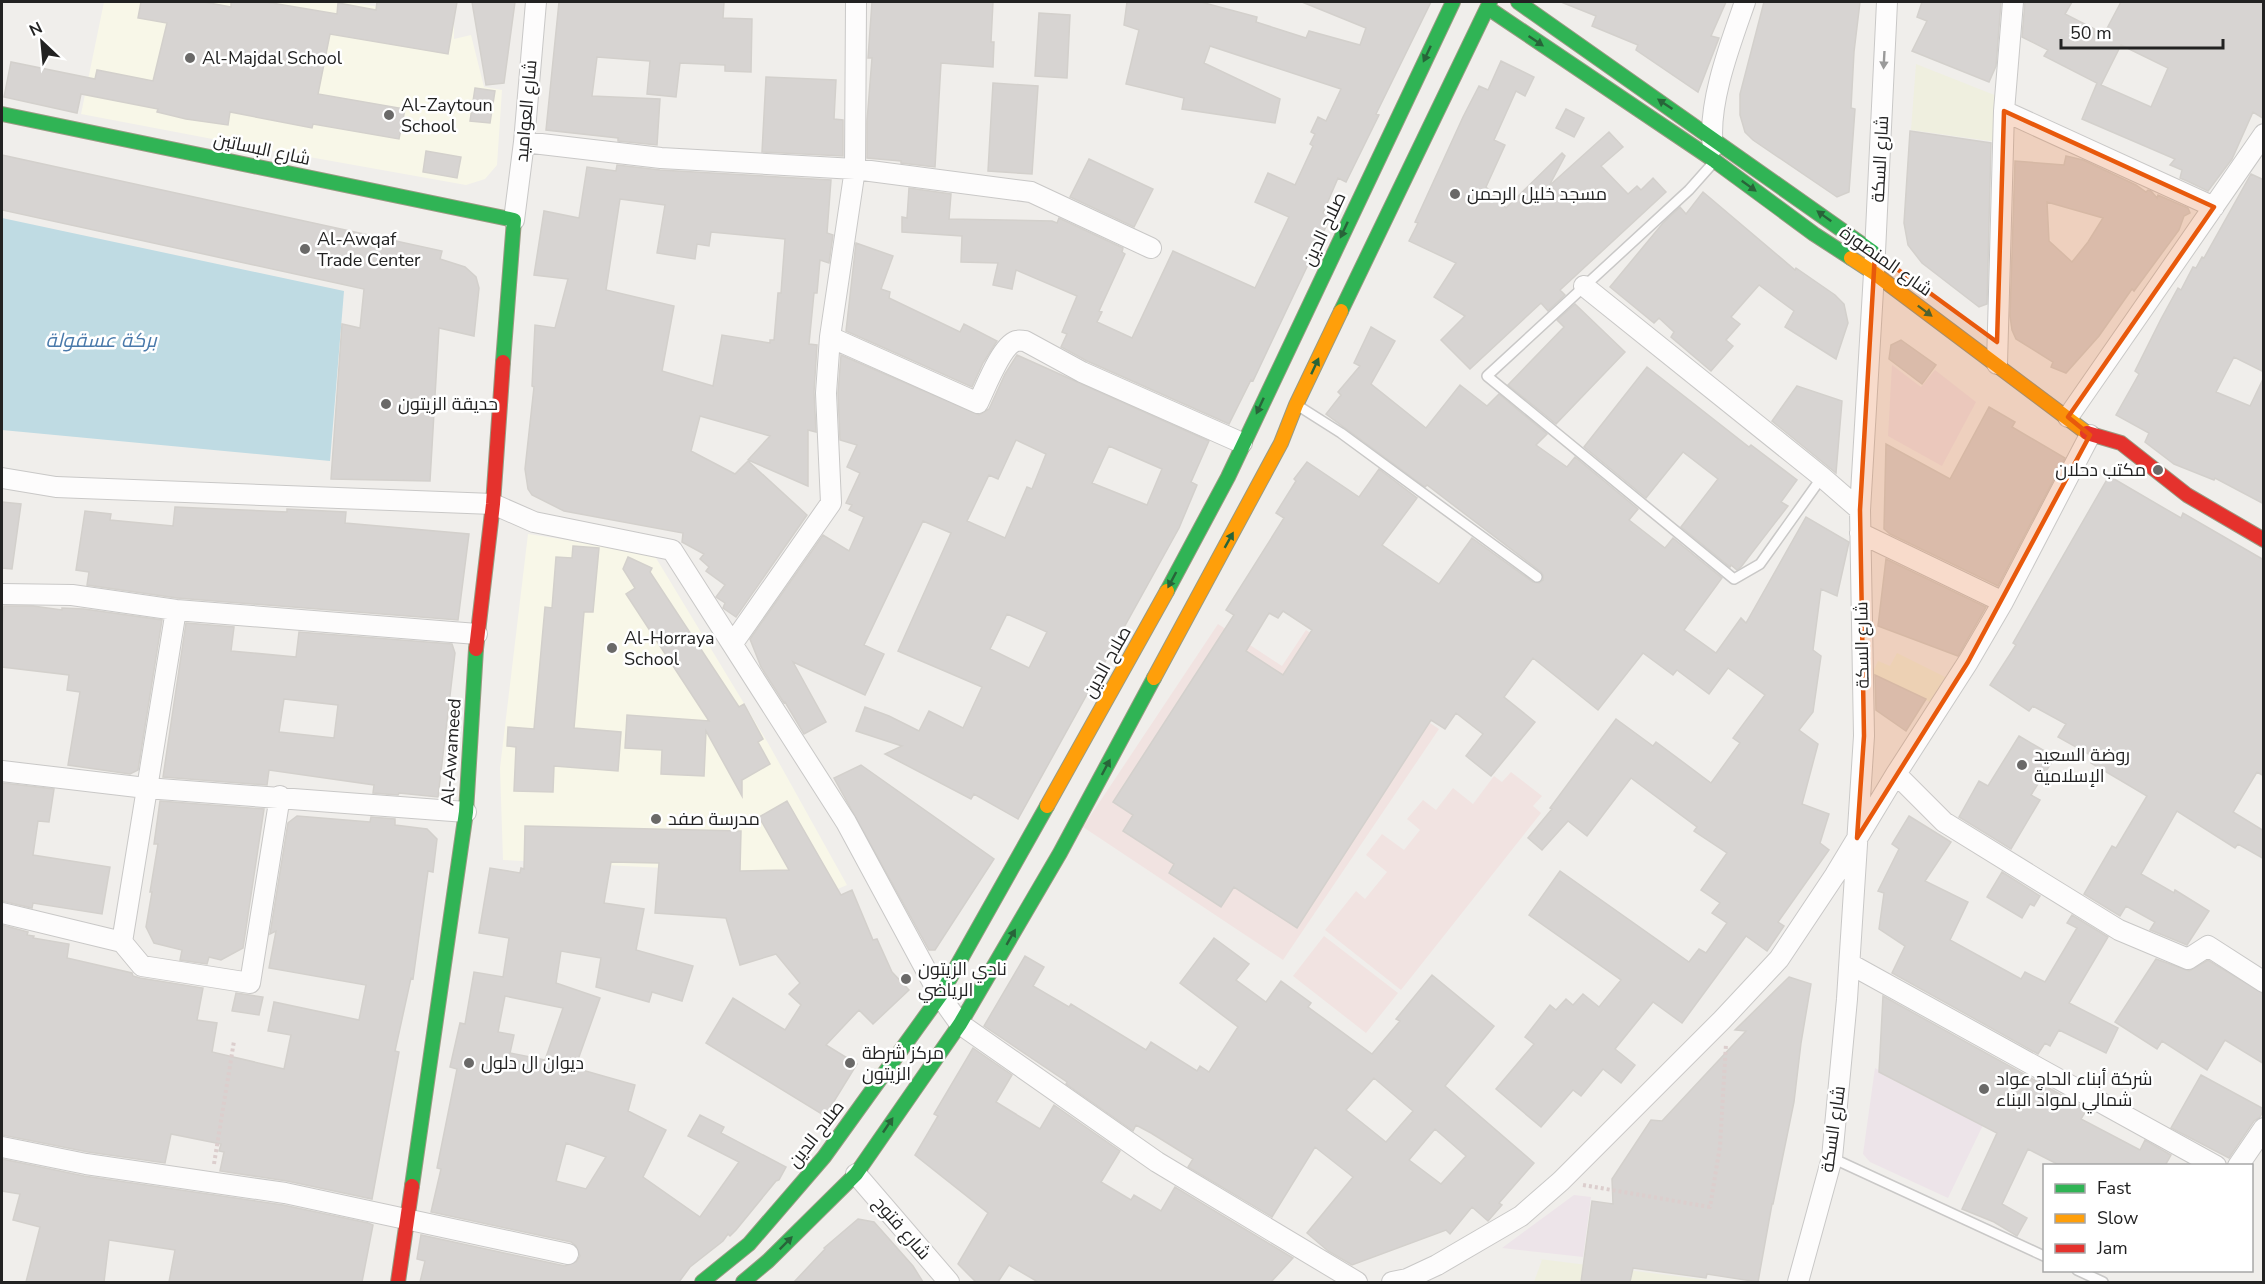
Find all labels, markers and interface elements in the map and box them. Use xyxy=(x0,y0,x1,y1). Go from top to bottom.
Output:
north arrow xyxy=(12,12,72,72)
scale bar xyxy=(2061,12,2223,50)
text: N xyxy=(26,17,46,42)
text: 50 m xyxy=(2070,21,2112,45)
one-way arrow xyxy=(1528,35,1545,46)
place label: Al-Majdal School xyxy=(202,46,343,70)
one-way arrow xyxy=(1423,46,1432,63)
one-way arrow xyxy=(1880,50,1889,69)
marker: Al-Majdal School xyxy=(183,51,197,65)
street label: شارع العواميد xyxy=(510,59,542,163)
place label: Al-Zaytoun School xyxy=(401,93,493,138)
one-way arrow xyxy=(1657,99,1673,110)
marker: Al-Zaytoun School xyxy=(382,108,396,122)
street label: شارع السكة xyxy=(1866,115,1894,203)
street label: شارع البساتين xyxy=(212,127,312,171)
one-way arrow xyxy=(1741,180,1757,192)
place label: مسجد خليل الرحمن xyxy=(1467,182,1607,206)
marker: مسجد خليل الرحمن xyxy=(1448,187,1462,201)
street label: صلاح الدين xyxy=(1296,188,1352,270)
one-way arrow xyxy=(1817,210,1833,222)
street label: شارع المنصورة xyxy=(1835,220,1937,302)
one-way arrow xyxy=(1339,222,1348,239)
place label: Al-Awqaf Trade Center xyxy=(317,227,421,272)
marker: Al-Awqaf Trade Center xyxy=(298,242,312,256)
one-way arrow xyxy=(1917,305,1933,317)
water label: بركة عسقولة xyxy=(46,327,158,354)
one-way arrow xyxy=(1311,357,1320,374)
place label: حديقة الزيتون xyxy=(398,392,498,416)
marker: حديقة الزيتون xyxy=(379,397,393,411)
one-way arrow xyxy=(1255,398,1264,415)
place label: مكتب دحلان xyxy=(2055,458,2146,482)
marker: مكتب دحلان xyxy=(2151,463,2165,477)
one-way arrow xyxy=(1224,531,1234,548)
one-way arrow xyxy=(1167,572,1177,589)
street label: شارع السكة xyxy=(1849,601,1875,689)
street label: صلاح الدين xyxy=(1077,622,1137,702)
place label: Al-Horraya School xyxy=(624,626,715,671)
marker: Al-Horraya School xyxy=(605,641,619,655)
street label: Al-Awameed xyxy=(435,697,467,807)
place label: روضة السعيد الإسلامية xyxy=(2034,743,2130,788)
one-way arrow xyxy=(1101,758,1111,775)
marker: روضة السعيد الإسلامية xyxy=(2015,758,2029,772)
place label: مدرسة صفد xyxy=(668,807,760,831)
marker: مدرسة صفد xyxy=(649,812,663,826)
one-way arrow xyxy=(1005,929,1016,945)
place label: نادي الزيتون الرياضي xyxy=(918,957,1007,1003)
marker: نادي الزيتون الرياضي xyxy=(899,972,913,986)
place label: مركز شرطة الزيتون xyxy=(862,1041,944,1086)
place label: ديوان ال دلول xyxy=(481,1051,584,1075)
marker: ديوان ال دلول xyxy=(462,1056,476,1070)
marker: مركز شرطة الزيتون xyxy=(843,1056,857,1070)
place label: شركة أبناء الحاج عواد شمالي لمواد البناء xyxy=(1996,1067,2153,1114)
marker: شركة أبناء الحاج عواد شمالي لمواد البناء xyxy=(1977,1082,1991,1096)
street label: شارع السكة xyxy=(1815,1084,1851,1174)
street label: صلاح الدين xyxy=(782,1096,850,1172)
one-way arrow xyxy=(882,1118,894,1134)
legend xyxy=(2043,1164,2253,1272)
text: Fast xyxy=(2097,1176,2132,1200)
street label: شارع فتوح xyxy=(868,1191,936,1265)
text: Slow xyxy=(2097,1206,2138,1230)
one-way arrow xyxy=(779,1236,793,1251)
text: Jam xyxy=(2096,1236,2128,1260)

